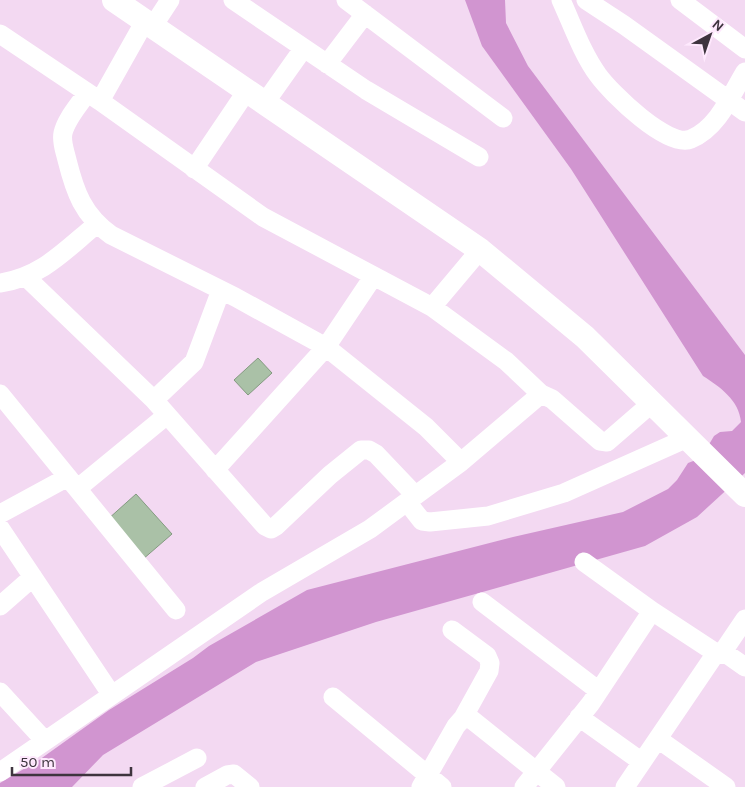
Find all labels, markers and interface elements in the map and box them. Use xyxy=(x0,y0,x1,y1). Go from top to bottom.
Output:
north arrow xyxy=(685,10,735,60)
text: N xyxy=(709,16,727,35)
scale bar xyxy=(12,744,131,776)
text: 50 m xyxy=(20,753,55,771)

